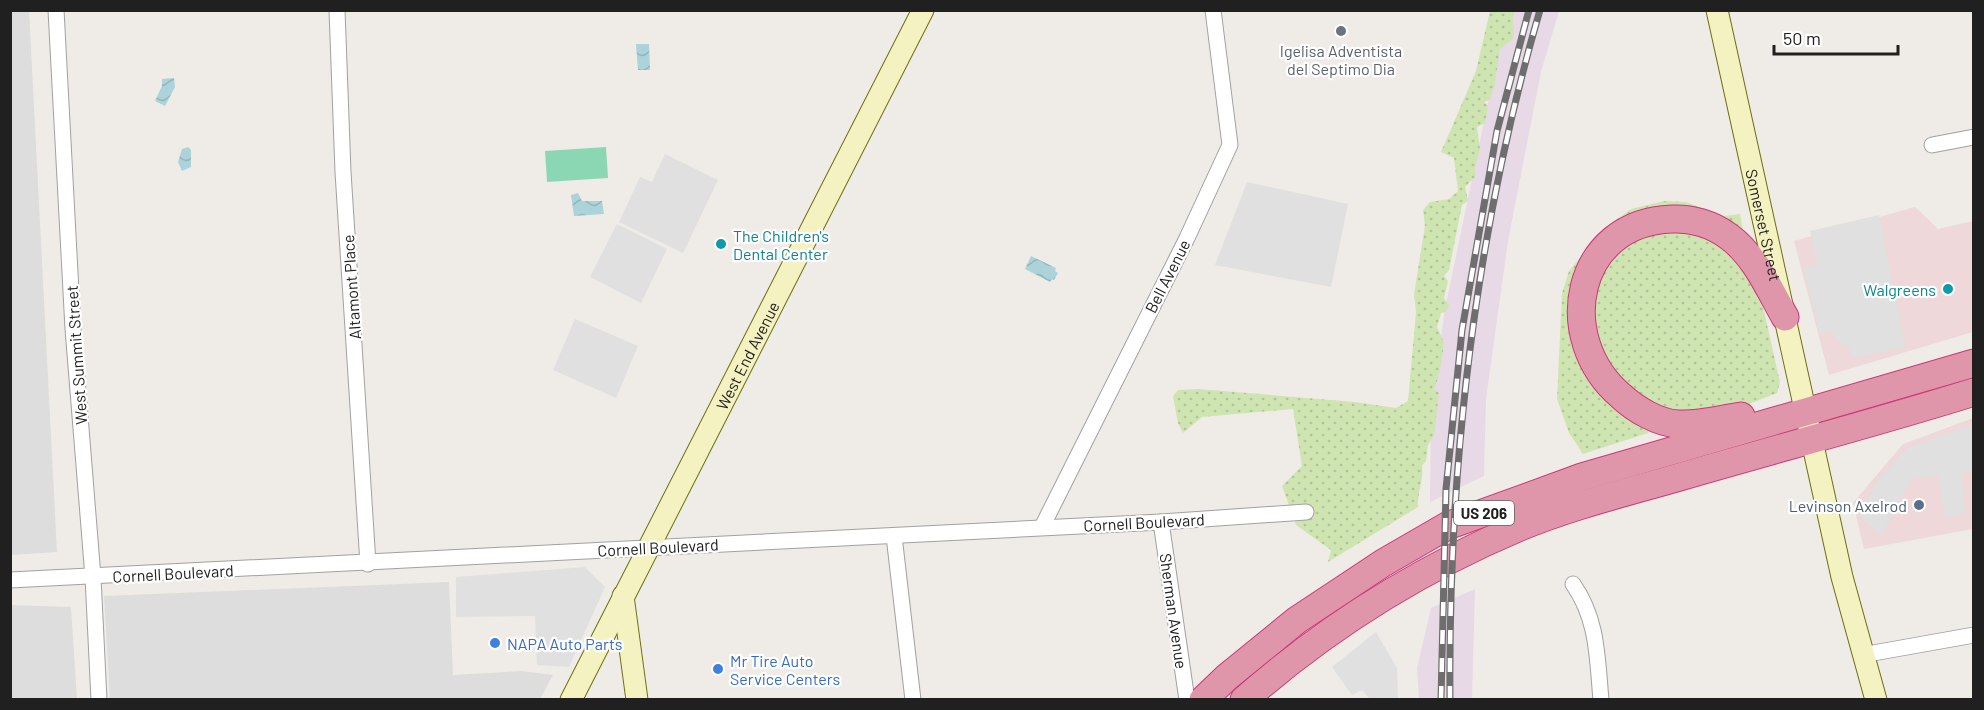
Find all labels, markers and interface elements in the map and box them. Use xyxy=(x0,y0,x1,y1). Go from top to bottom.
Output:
scale bar xyxy=(1774,18,1898,56)
marker: Igelisa Adventista del Septimo Dia xyxy=(1334,24,1348,38)
text: 50 m xyxy=(1783,27,1821,49)
place label: Igelisa Adventista del Septimo Dia xyxy=(1280,41,1402,78)
street label: Somerset Street xyxy=(1743,167,1786,283)
place label: The Children's Dental Center xyxy=(733,226,829,263)
street label: Altamont Place xyxy=(338,234,364,340)
street label: Bell Avenue xyxy=(1140,236,1194,316)
marker: The Children's Dental Center xyxy=(714,237,728,251)
place label: Walgreens xyxy=(1863,280,1936,299)
marker: Walgreens xyxy=(1941,282,1955,296)
street label: West Summit Street xyxy=(62,285,90,425)
street label: West End Avenue xyxy=(711,298,782,413)
place label: Levinson Axelrod xyxy=(1789,496,1907,515)
marker: Levinson Axelrod xyxy=(1912,498,1926,512)
road number: US 206 xyxy=(1454,501,1514,525)
street label: Cornell Boulevard xyxy=(1083,509,1205,535)
street label: Cornell Boulevard xyxy=(597,534,719,560)
street label: Sherman Avenue xyxy=(1156,552,1192,670)
street label: Cornell Boulevard xyxy=(112,560,234,586)
place label: NAPA Auto Parts xyxy=(507,634,623,653)
marker: NAPA Auto Parts xyxy=(488,636,502,650)
place label: Mr Tire Auto Service Centers xyxy=(730,651,840,688)
marker: Mr Tire Auto Service Centers xyxy=(711,662,725,676)

